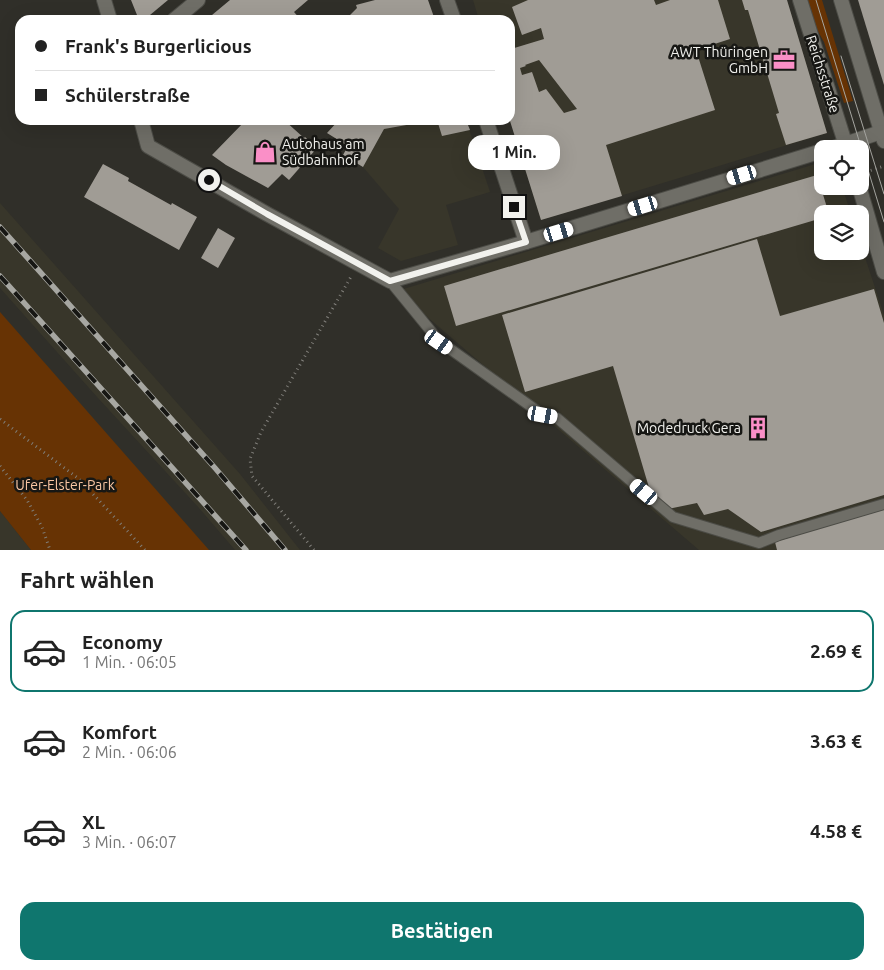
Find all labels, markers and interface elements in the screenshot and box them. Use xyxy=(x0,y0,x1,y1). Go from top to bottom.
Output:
street label: Reichsstraße xyxy=(803,33,843,115)
text: Frank's Burgerlicious xyxy=(65,35,252,57)
place label: AWT Thüringen GmbH xyxy=(671,44,768,76)
office icon: AWT Thüringen GmbH xyxy=(771,47,797,73)
text: Schülerstraße xyxy=(65,84,190,106)
callout: 1 Min. xyxy=(468,134,560,170)
place label: Autohaus am Südbahnhof xyxy=(282,136,365,168)
shop icon: Autohaus am Südbahnhof xyxy=(252,139,278,165)
map controls xyxy=(814,140,869,260)
button: locate xyxy=(814,140,869,195)
text: 1 Min. xyxy=(492,143,536,161)
car xyxy=(725,163,758,187)
route start xyxy=(198,169,220,191)
car xyxy=(626,194,659,218)
route end xyxy=(503,196,525,218)
button: layers xyxy=(814,205,869,260)
car xyxy=(542,220,575,244)
car xyxy=(422,327,455,357)
car xyxy=(526,405,559,425)
building icon: Modedruck Gera xyxy=(745,415,771,441)
place label: Modedruck Gera xyxy=(637,420,741,436)
park label: Ufer-Elster-Park xyxy=(15,477,115,493)
car xyxy=(627,477,660,507)
text: Fahrt wählen xyxy=(20,567,154,592)
icon: car xyxy=(22,629,67,674)
text: Economy xyxy=(82,631,163,653)
text: 2.69 € xyxy=(810,640,862,662)
text: 1 Min. · 06:05 xyxy=(82,653,177,671)
icon: car xyxy=(22,719,67,764)
text: Komfort xyxy=(82,721,157,743)
text: 3.63 € xyxy=(810,730,862,752)
text: 2 Min. · 06:06 xyxy=(82,743,177,761)
icon: car xyxy=(22,809,67,854)
text: XL xyxy=(82,811,105,833)
text: 4.58 € xyxy=(810,820,862,842)
text: 3 Min. · 06:07 xyxy=(82,833,177,851)
button: Bestätigen xyxy=(20,902,864,960)

